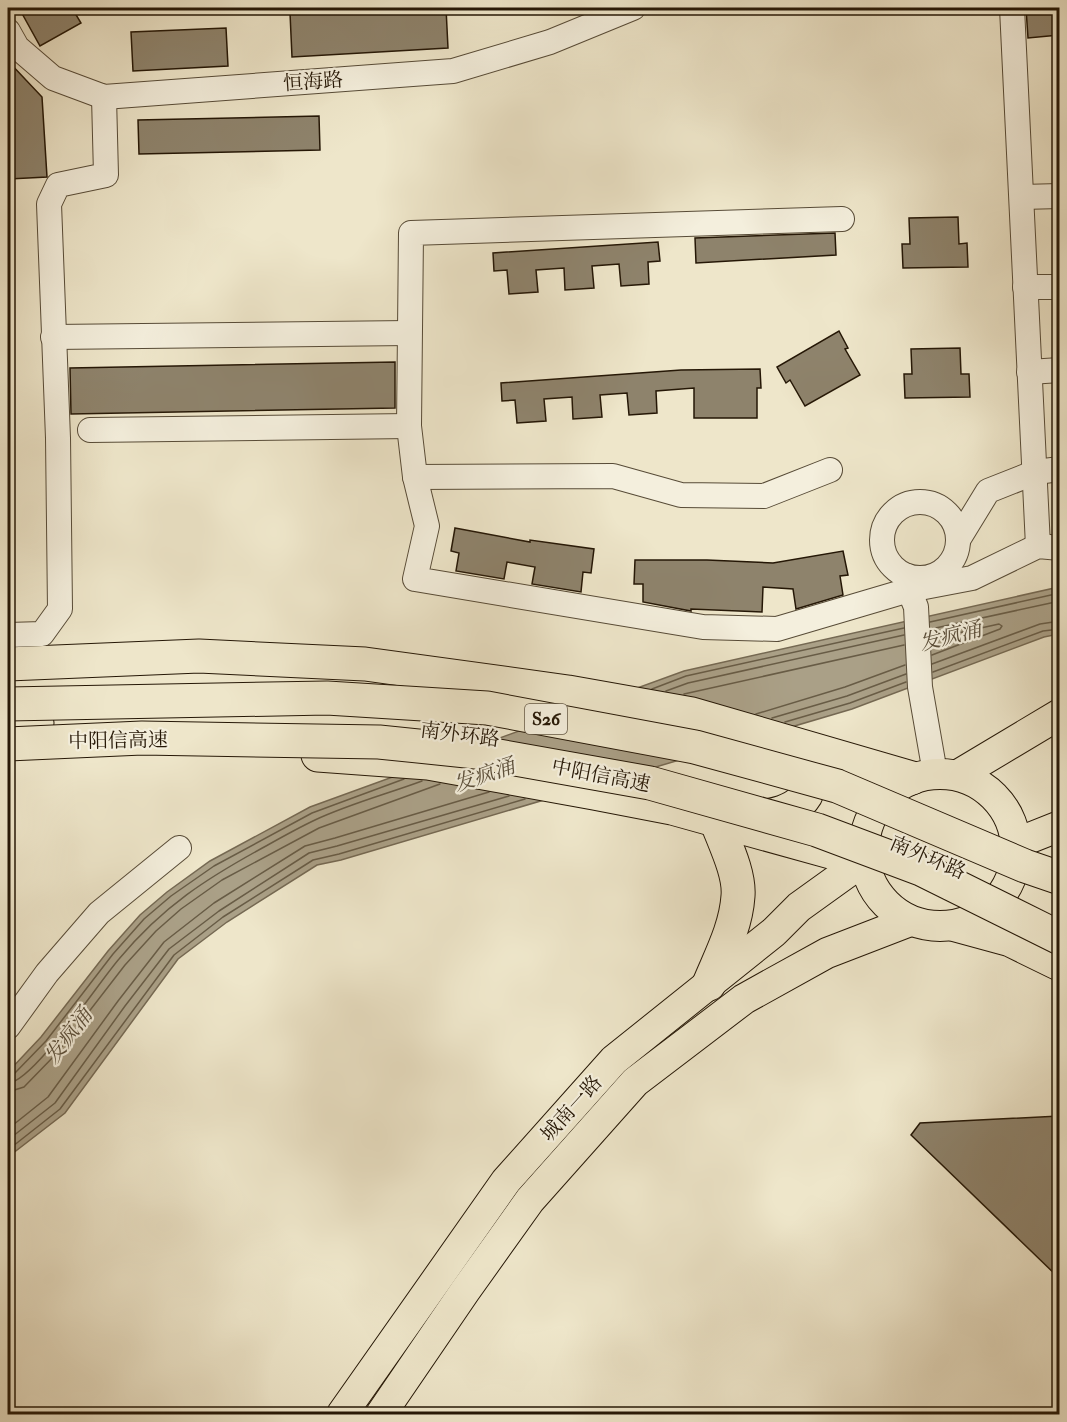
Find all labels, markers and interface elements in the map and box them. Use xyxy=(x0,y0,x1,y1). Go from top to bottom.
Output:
street label: 恒海路 xyxy=(282,67,344,96)
water label: 发疯涌 xyxy=(916,615,986,657)
road number: S26 xyxy=(525,704,567,734)
street label: 南外环路 xyxy=(419,717,501,752)
street label: 中阳信高速 xyxy=(68,727,168,754)
water label: 发疯涌 xyxy=(450,752,520,798)
street label: 中阳信高速 xyxy=(549,754,652,797)
street label: 南外环路 xyxy=(886,830,970,885)
water label: 发疯涌 xyxy=(39,1001,99,1070)
street label: 城南一路 xyxy=(535,1070,607,1146)

